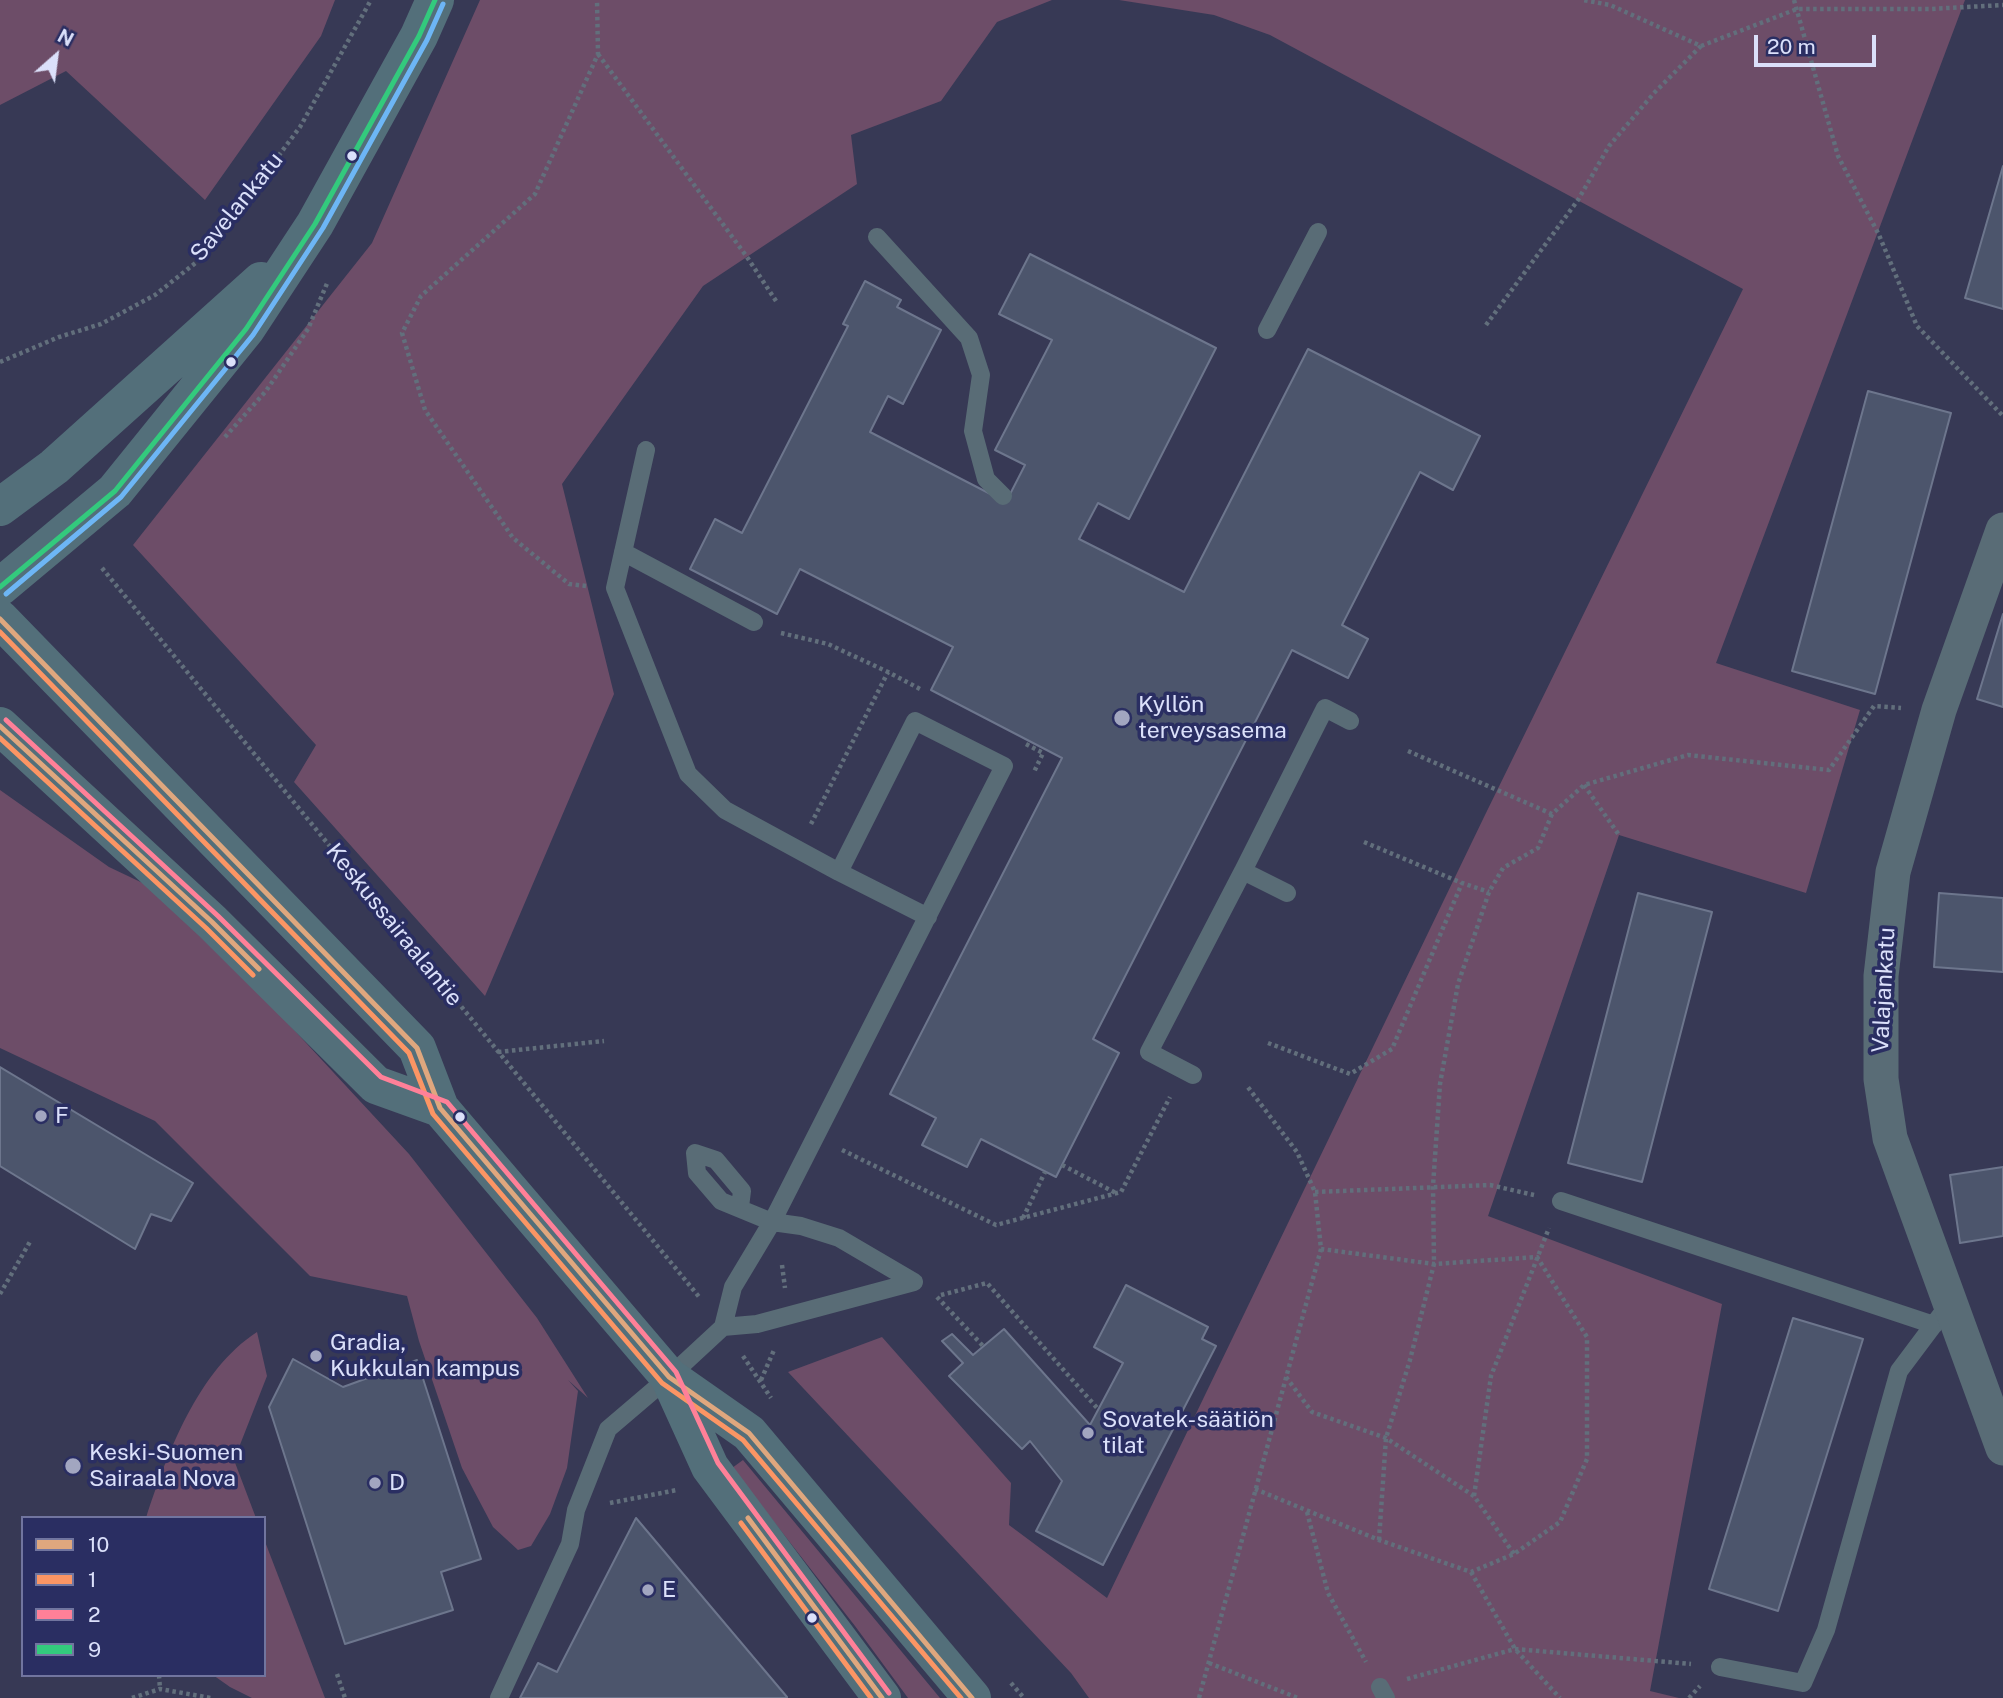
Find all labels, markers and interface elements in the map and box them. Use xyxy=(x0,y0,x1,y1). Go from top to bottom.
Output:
north arrow xyxy=(21,21,91,91)
scale bar xyxy=(1758,21,1881,65)
text: N xyxy=(54,24,78,51)
text: 20 m xyxy=(1767,34,1816,59)
street label: Savelankatu xyxy=(185,147,289,267)
unlabelled marker xyxy=(345,149,359,163)
unlabelled marker xyxy=(224,355,238,369)
place label: Kyllön terveysasema xyxy=(1138,691,1287,745)
marker: Kyllön terveysasema xyxy=(1112,708,1132,728)
street label: Keskussairaalantie xyxy=(320,838,468,1012)
street label: Valajankatu xyxy=(1867,926,1901,1054)
place label: F xyxy=(55,1102,69,1130)
marker: F xyxy=(33,1108,49,1124)
unlabelled marker xyxy=(453,1110,467,1124)
place label: Gradia, Kukkulan kampus xyxy=(330,1329,520,1383)
marker: Gradia, Kukkulan kampus xyxy=(308,1348,324,1364)
place label: Sovatek-säätiön tilat xyxy=(1102,1406,1274,1460)
marker: Sovatek-säätiön tilat xyxy=(1080,1425,1096,1441)
place label: Keski-Suomen Sairaala Nova xyxy=(89,1439,243,1493)
marker: Keski-Suomen Sairaala Nova xyxy=(63,1456,83,1476)
place label: D xyxy=(389,1469,405,1497)
marker: D xyxy=(367,1475,383,1491)
legend xyxy=(21,1516,266,1677)
text: 10 xyxy=(88,1532,109,1557)
text: 1 xyxy=(88,1567,97,1592)
place label: E xyxy=(662,1576,676,1604)
marker: E xyxy=(640,1582,656,1598)
text: 2 xyxy=(88,1602,101,1627)
unlabelled marker xyxy=(805,1611,819,1625)
text: 9 xyxy=(88,1637,101,1662)

